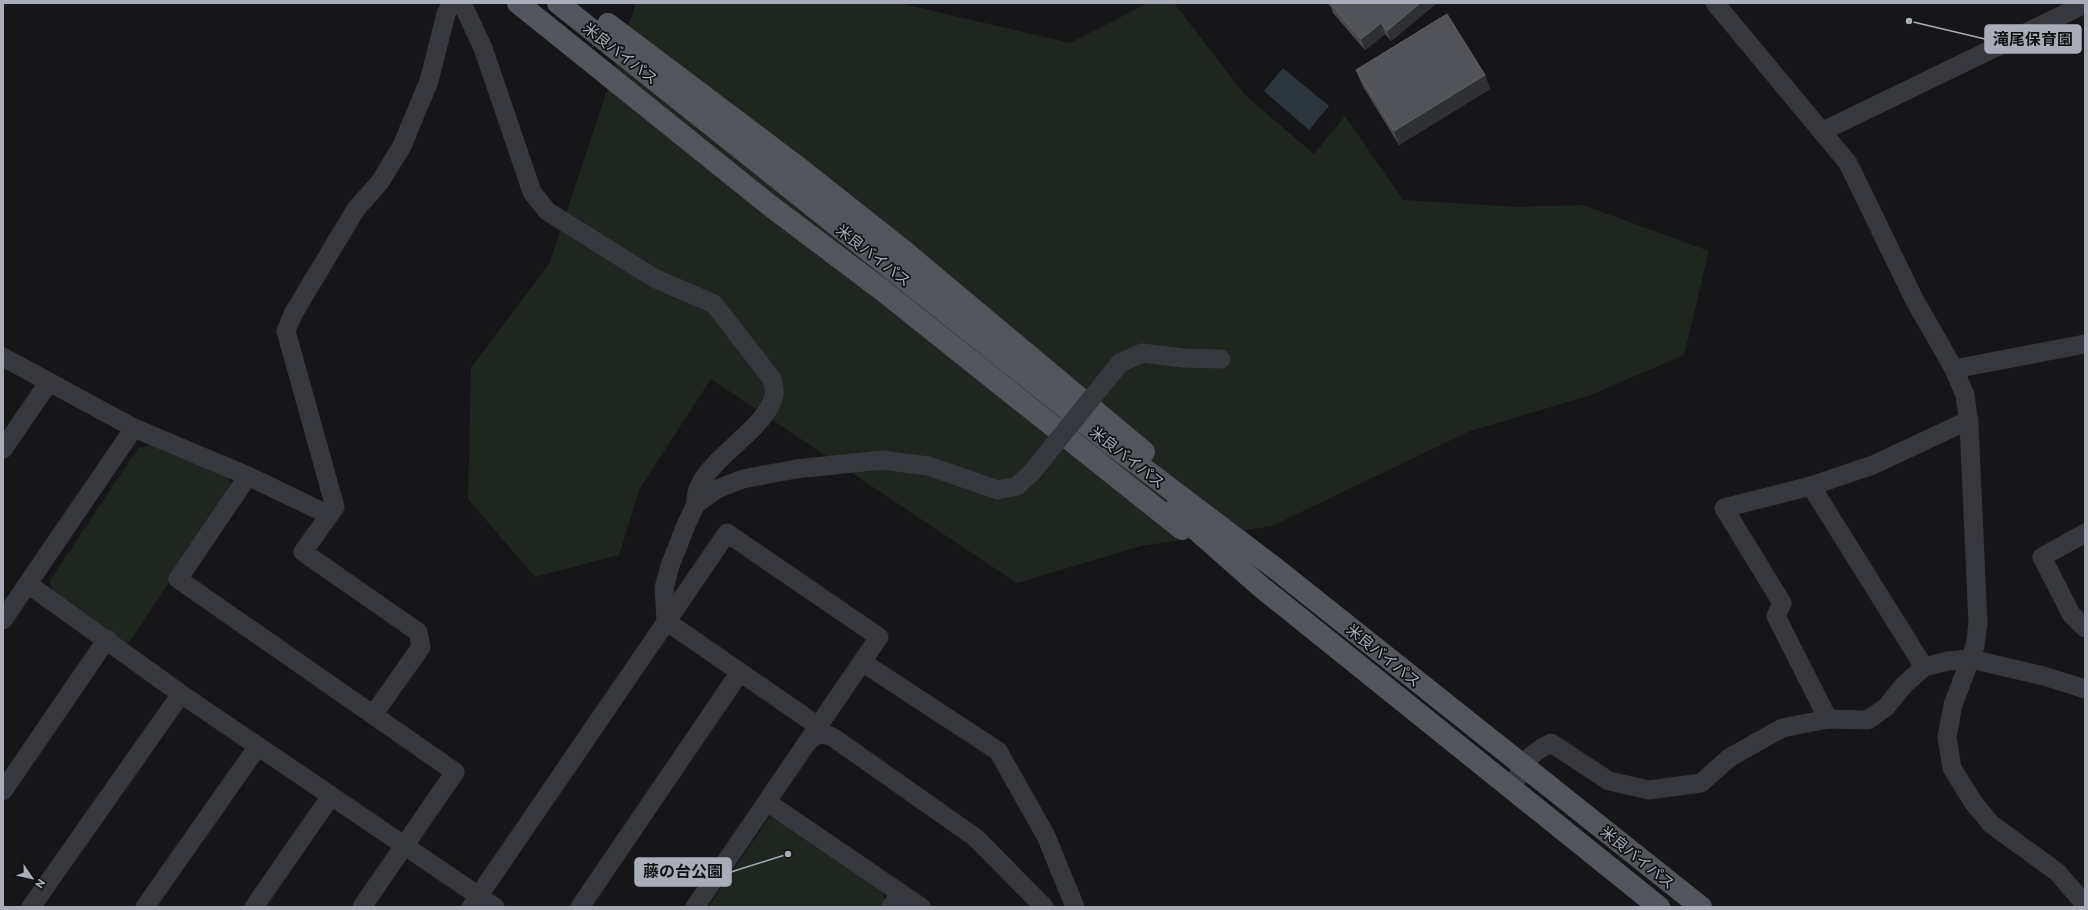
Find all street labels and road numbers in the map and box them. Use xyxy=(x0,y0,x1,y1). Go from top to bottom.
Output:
street label: 米良バイパス xyxy=(580,18,662,88)
street label: 米良バイパス xyxy=(833,220,915,290)
street label: 米良バイパス xyxy=(1087,422,1169,492)
street label: 米良バイパス xyxy=(1343,620,1425,690)
street label: 米良バイパス xyxy=(1597,822,1679,892)

